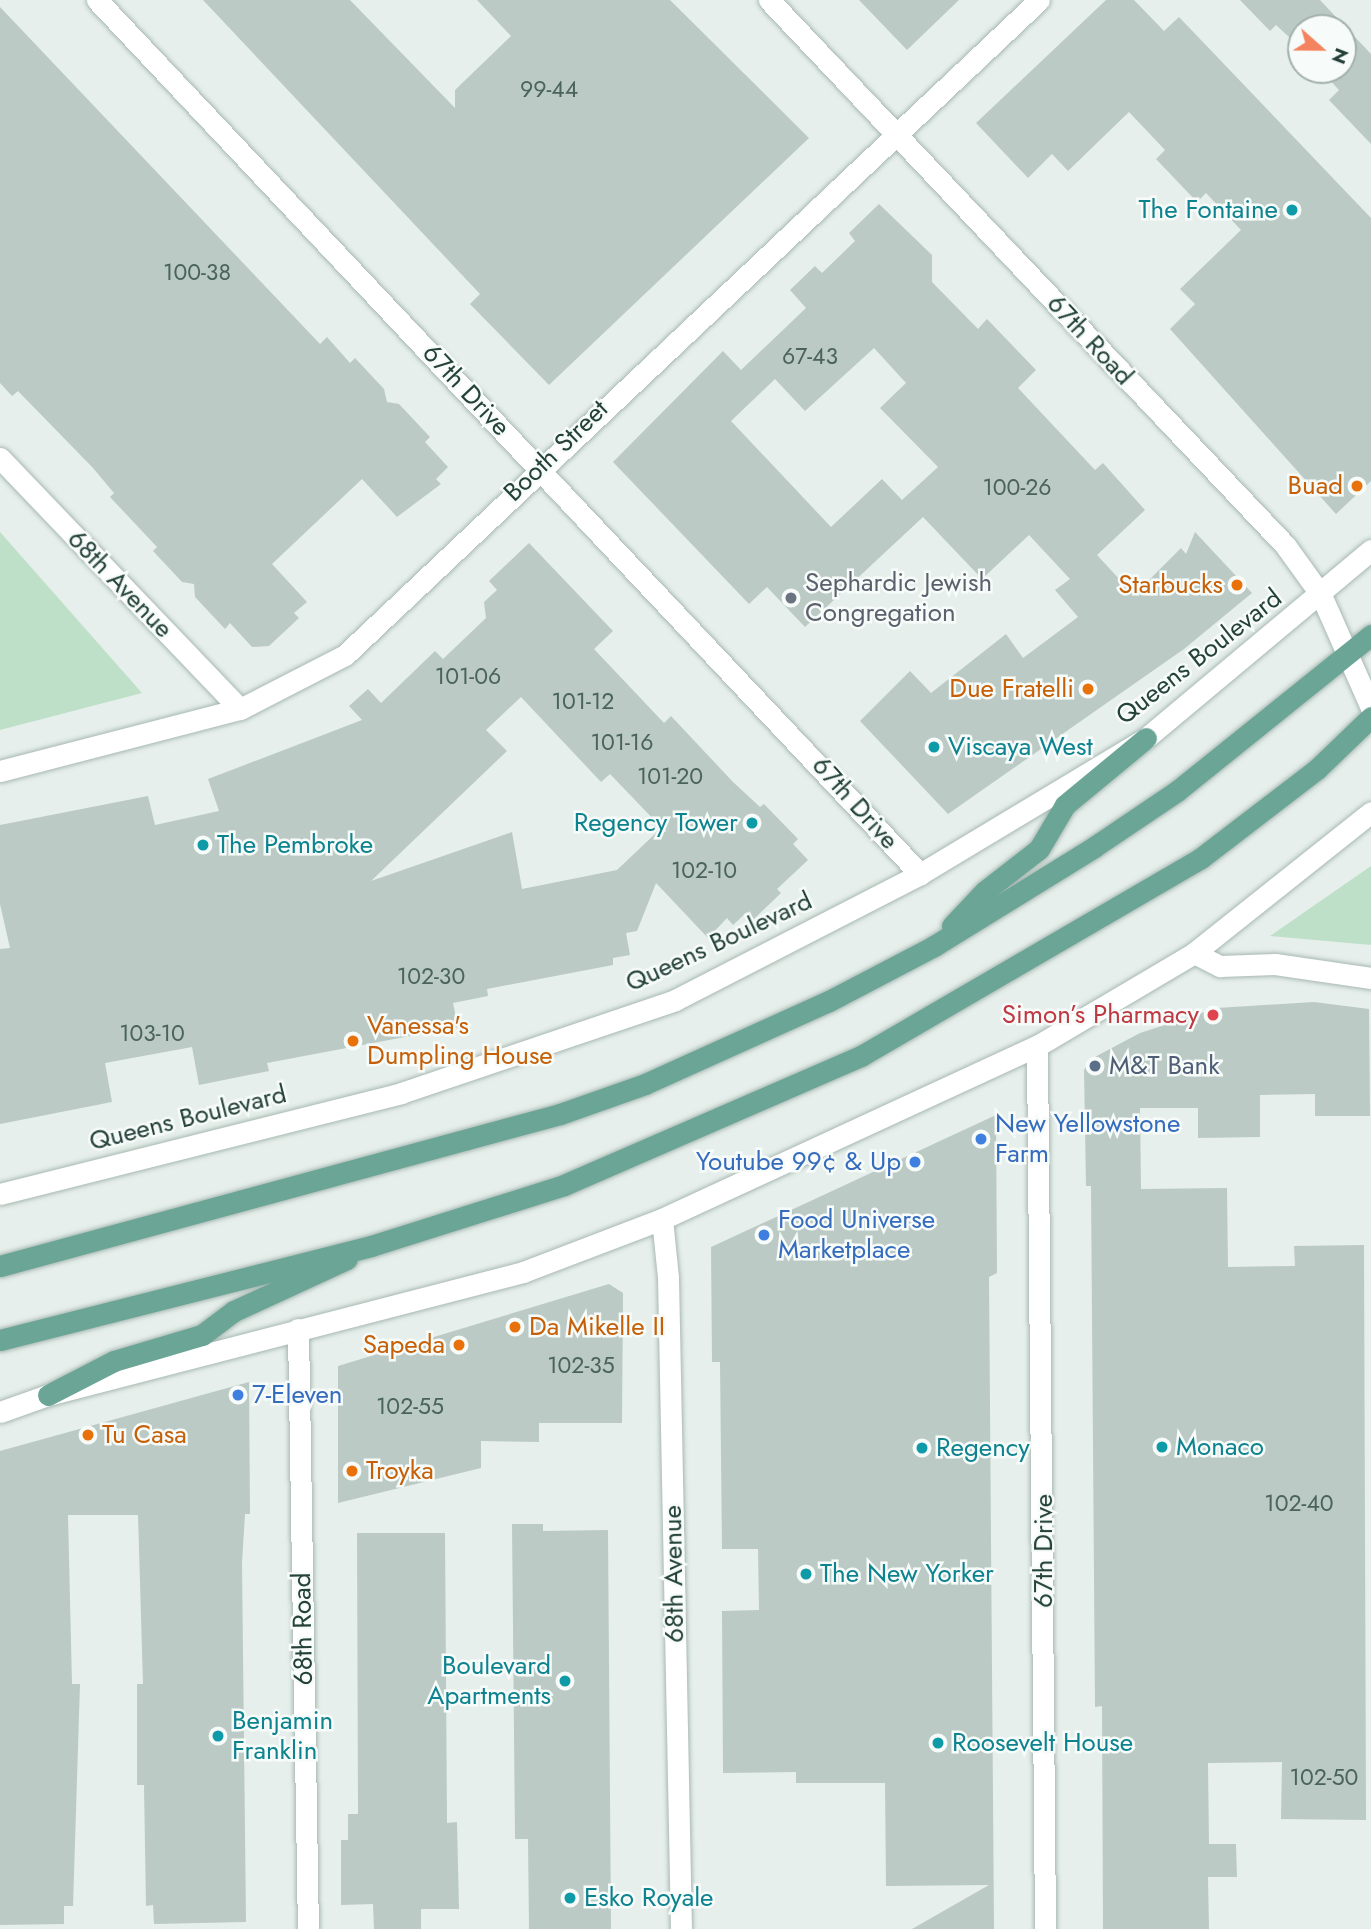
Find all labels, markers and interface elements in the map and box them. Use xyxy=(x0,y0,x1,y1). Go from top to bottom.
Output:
north arrow xyxy=(1287,14,1357,84)
text: N xyxy=(1325,44,1356,68)
house number: 99-44 xyxy=(520,75,578,103)
place label: The Fontaine xyxy=(1138,194,1278,226)
marker: The Fontaine xyxy=(1284,202,1300,218)
house number: 100-38 xyxy=(163,258,231,286)
street label: 67th Road xyxy=(1040,288,1140,392)
street label: 67th Drive xyxy=(416,338,516,442)
house number: 67-43 xyxy=(782,342,838,370)
street label: Booth Street xyxy=(497,394,615,508)
place label: Buad xyxy=(1288,470,1343,502)
house number: 100-26 xyxy=(982,473,1052,501)
marker: Buad xyxy=(1349,478,1365,494)
street label: 68th Avenue xyxy=(61,524,179,644)
place label: Sephardic Jewish Congregation xyxy=(805,567,992,628)
place label: Starbucks xyxy=(1118,569,1223,601)
marker: Starbucks xyxy=(1229,577,1245,593)
street label: Queens Boulevard xyxy=(1110,583,1288,731)
marker: Sephardic Jewish Congregation xyxy=(783,590,799,606)
house number: 101-06 xyxy=(435,662,501,690)
place label: Due Fratelli xyxy=(949,673,1074,705)
marker: Due Fratelli xyxy=(1080,681,1096,697)
house number: 101-12 xyxy=(552,687,614,715)
house number: 101-16 xyxy=(591,728,653,756)
place label: Viscaya West xyxy=(948,731,1093,763)
marker: Viscaya West xyxy=(926,739,942,755)
street label: 67th Drive xyxy=(805,750,905,856)
house number: 101-20 xyxy=(637,762,703,790)
place label: Regency Tower xyxy=(574,807,738,839)
marker: Regency Tower xyxy=(744,815,760,831)
place label: The Pembroke xyxy=(217,829,373,861)
marker: The Pembroke xyxy=(195,837,211,853)
house number: 102-10 xyxy=(671,856,737,884)
street label: Queens Boulevard xyxy=(621,885,817,999)
house number: 102-30 xyxy=(397,962,465,990)
place label: Simon’s Pharmacy xyxy=(1002,999,1199,1031)
marker: Simon’s Pharmacy xyxy=(1205,1007,1221,1023)
place label: Vanessa's Dumpling House xyxy=(367,1010,553,1072)
house number: 103-10 xyxy=(119,1019,185,1047)
marker: Vanessa's Dumpling House xyxy=(345,1033,361,1049)
place label: M&T Bank xyxy=(1109,1050,1220,1082)
marker: M&T Bank xyxy=(1087,1058,1103,1074)
street label: Queens Boulevard xyxy=(86,1078,290,1158)
place label: New Yellowstone Farm xyxy=(995,1108,1180,1170)
marker: New Yellowstone Farm xyxy=(973,1131,989,1147)
place label: Youtube 99¢ & Up xyxy=(696,1146,901,1178)
marker: Youtube 99¢ & Up xyxy=(907,1154,923,1170)
place label: Food Universe Marketplace xyxy=(778,1204,935,1266)
marker: Food Universe Marketplace xyxy=(756,1227,772,1243)
place label: Da Mikelle II xyxy=(529,1311,665,1343)
marker: Da Mikelle II xyxy=(507,1319,523,1335)
place label: Sapeda xyxy=(363,1329,445,1361)
marker: Sapeda xyxy=(451,1337,467,1353)
house number: 102-35 xyxy=(547,1351,615,1379)
place label: 7-Eleven xyxy=(252,1379,342,1411)
marker: 7-Eleven xyxy=(230,1387,246,1403)
house number: 102-55 xyxy=(376,1392,444,1420)
place label: Tu Casa xyxy=(102,1419,187,1451)
marker: Tu Casa xyxy=(80,1427,96,1443)
place label: Monaco xyxy=(1176,1431,1264,1463)
place label: Regency xyxy=(936,1432,1030,1464)
marker: Monaco xyxy=(1154,1439,1170,1455)
marker: Regency xyxy=(914,1440,930,1456)
place label: Troyka xyxy=(366,1455,434,1487)
marker: Troyka xyxy=(344,1463,360,1479)
house number: 102-40 xyxy=(1264,1489,1334,1517)
street label: 67th Drive xyxy=(1028,1494,1060,1608)
street label: 68th Avenue xyxy=(657,1505,691,1643)
place label: The New Yorker xyxy=(820,1558,994,1590)
marker: The New Yorker xyxy=(798,1566,814,1582)
street label: 68th Road xyxy=(286,1572,320,1686)
place label: Boulevard Apartments xyxy=(427,1650,551,1712)
marker: Boulevard Apartments xyxy=(557,1673,573,1689)
place label: Benjamin Franklin xyxy=(232,1705,333,1766)
place label: Roosevelt House xyxy=(952,1727,1133,1759)
marker: Benjamin Franklin xyxy=(210,1728,226,1744)
marker: Roosevelt House xyxy=(930,1735,946,1751)
house number: 102-50 xyxy=(1290,1763,1358,1791)
place label: Esko Royale xyxy=(584,1882,714,1914)
marker: Esko Royale xyxy=(562,1890,578,1906)

